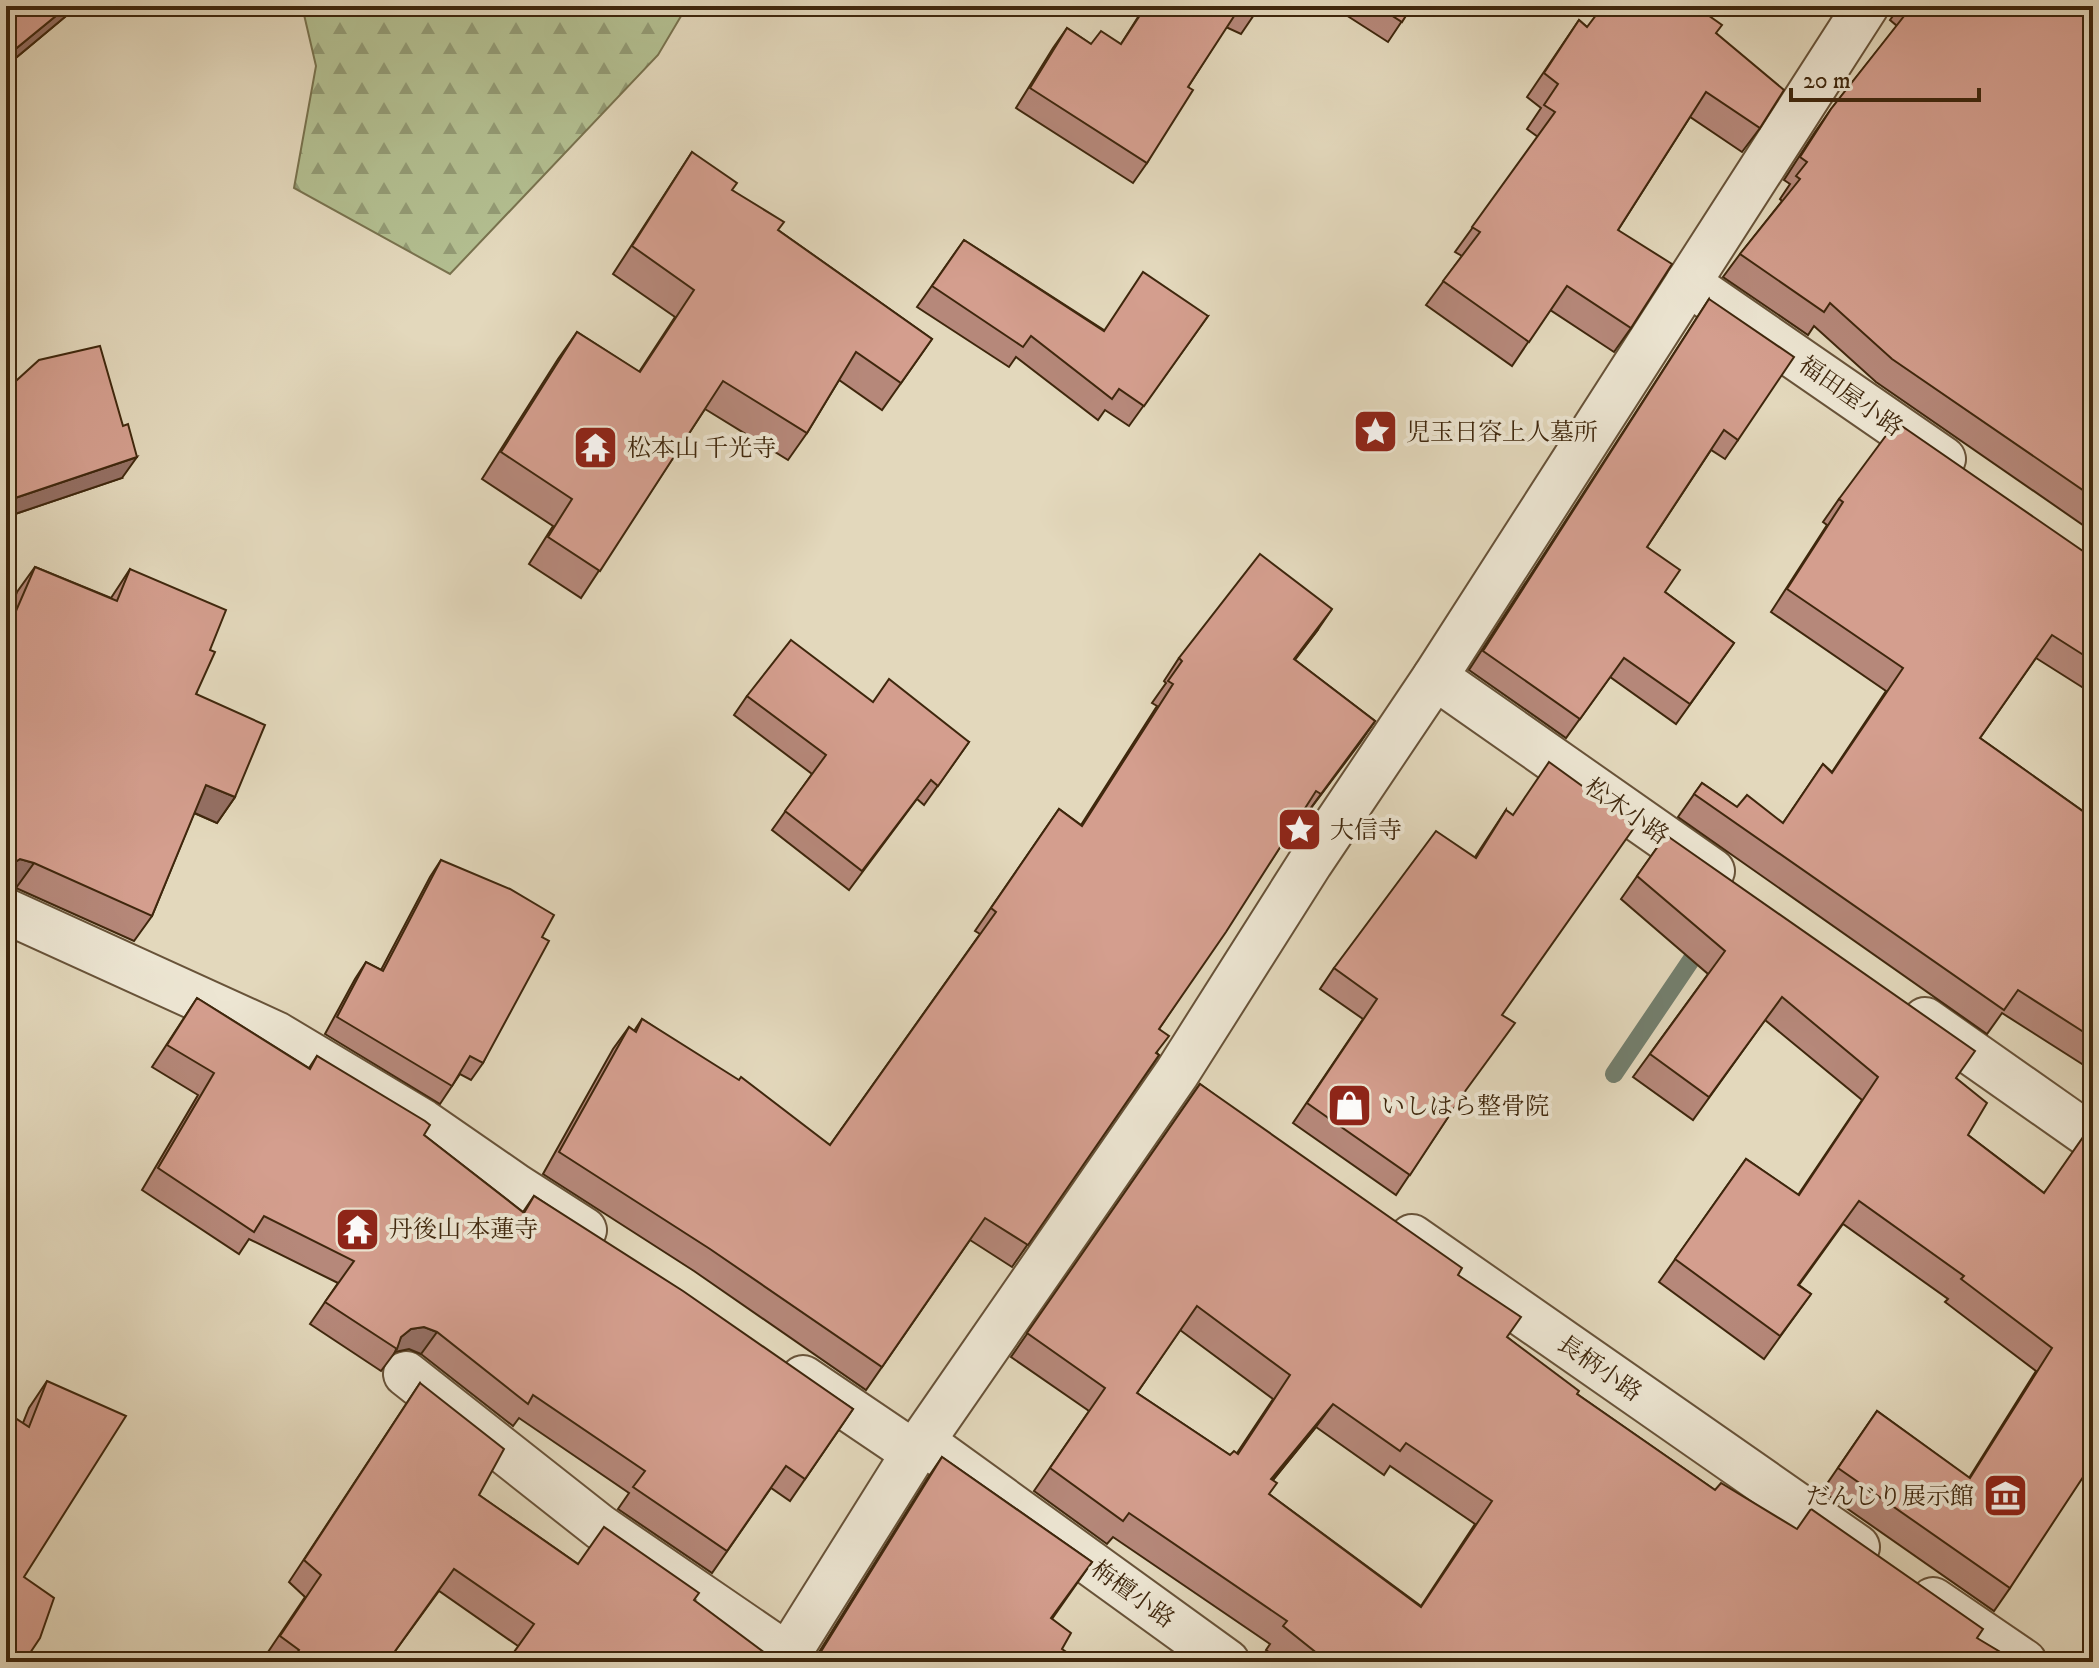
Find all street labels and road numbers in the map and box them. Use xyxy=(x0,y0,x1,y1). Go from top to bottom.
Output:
street label: 福田屋小路 xyxy=(1793,350,1908,444)
street label: 松木小路 xyxy=(1579,772,1674,852)
street label: 長柄小路 xyxy=(1552,1329,1647,1409)
street label: 栴檀小路 xyxy=(1085,1554,1180,1635)

